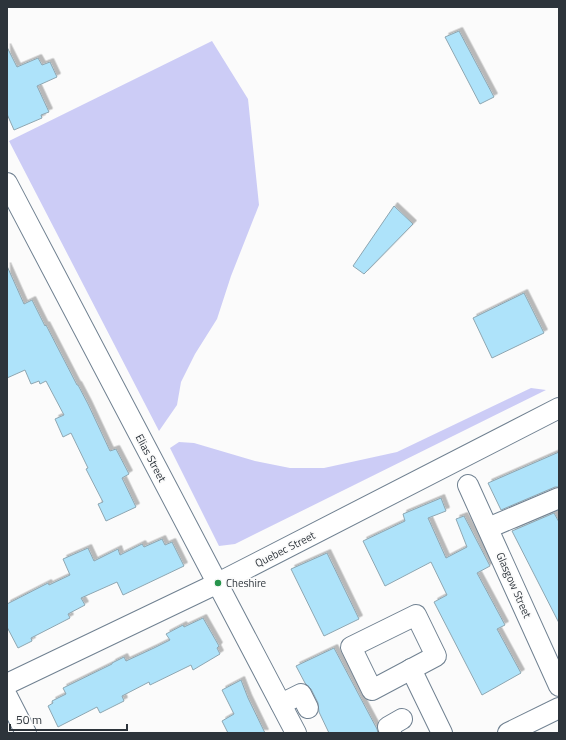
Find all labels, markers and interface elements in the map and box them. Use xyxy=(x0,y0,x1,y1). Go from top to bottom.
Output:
street label: Elias Street xyxy=(132,431,170,485)
street label: Quebec Street xyxy=(252,527,318,571)
street label: Glasgow Street xyxy=(492,550,536,621)
place label: Cheshire xyxy=(226,575,267,591)
marker: Cheshire xyxy=(213,578,223,588)
scale bar xyxy=(10,706,127,732)
text: 50 m xyxy=(16,710,42,729)

